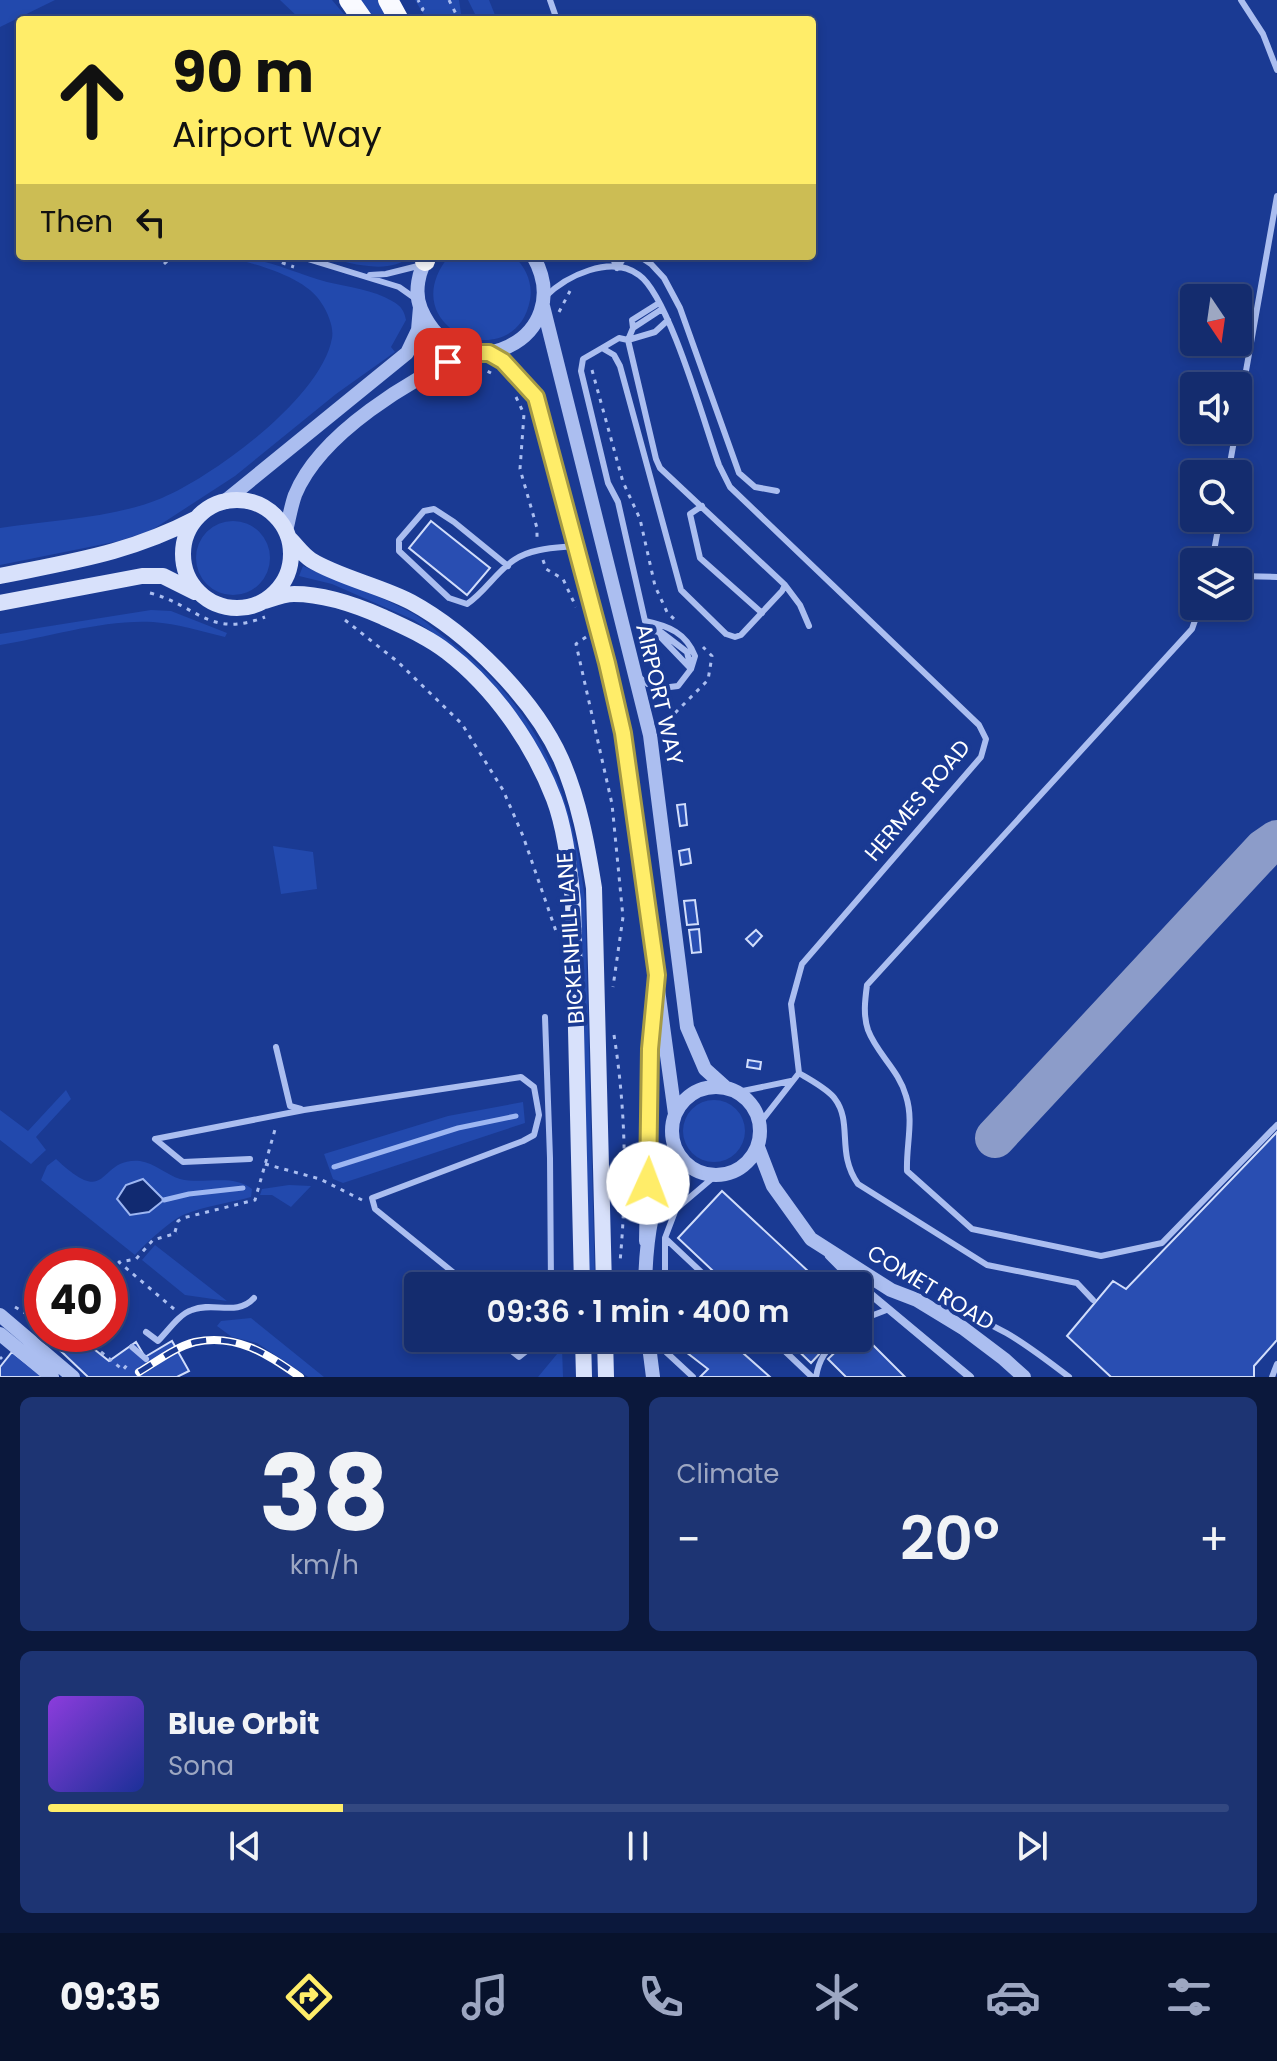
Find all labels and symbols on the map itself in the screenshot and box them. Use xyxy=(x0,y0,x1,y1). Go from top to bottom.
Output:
north arrow xyxy=(1180,284,1252,356)
pin xyxy=(414,328,482,396)
street label: AIRPORT WAY xyxy=(628,620,691,768)
street label: HERMES ROAD xyxy=(857,733,977,868)
street label: BICKENHILL LANE xyxy=(549,851,592,1025)
position arrow xyxy=(606,1141,690,1225)
street label: COMET ROAD xyxy=(861,1237,1000,1338)
speed limit sign: 40 xyxy=(24,1248,128,1352)

